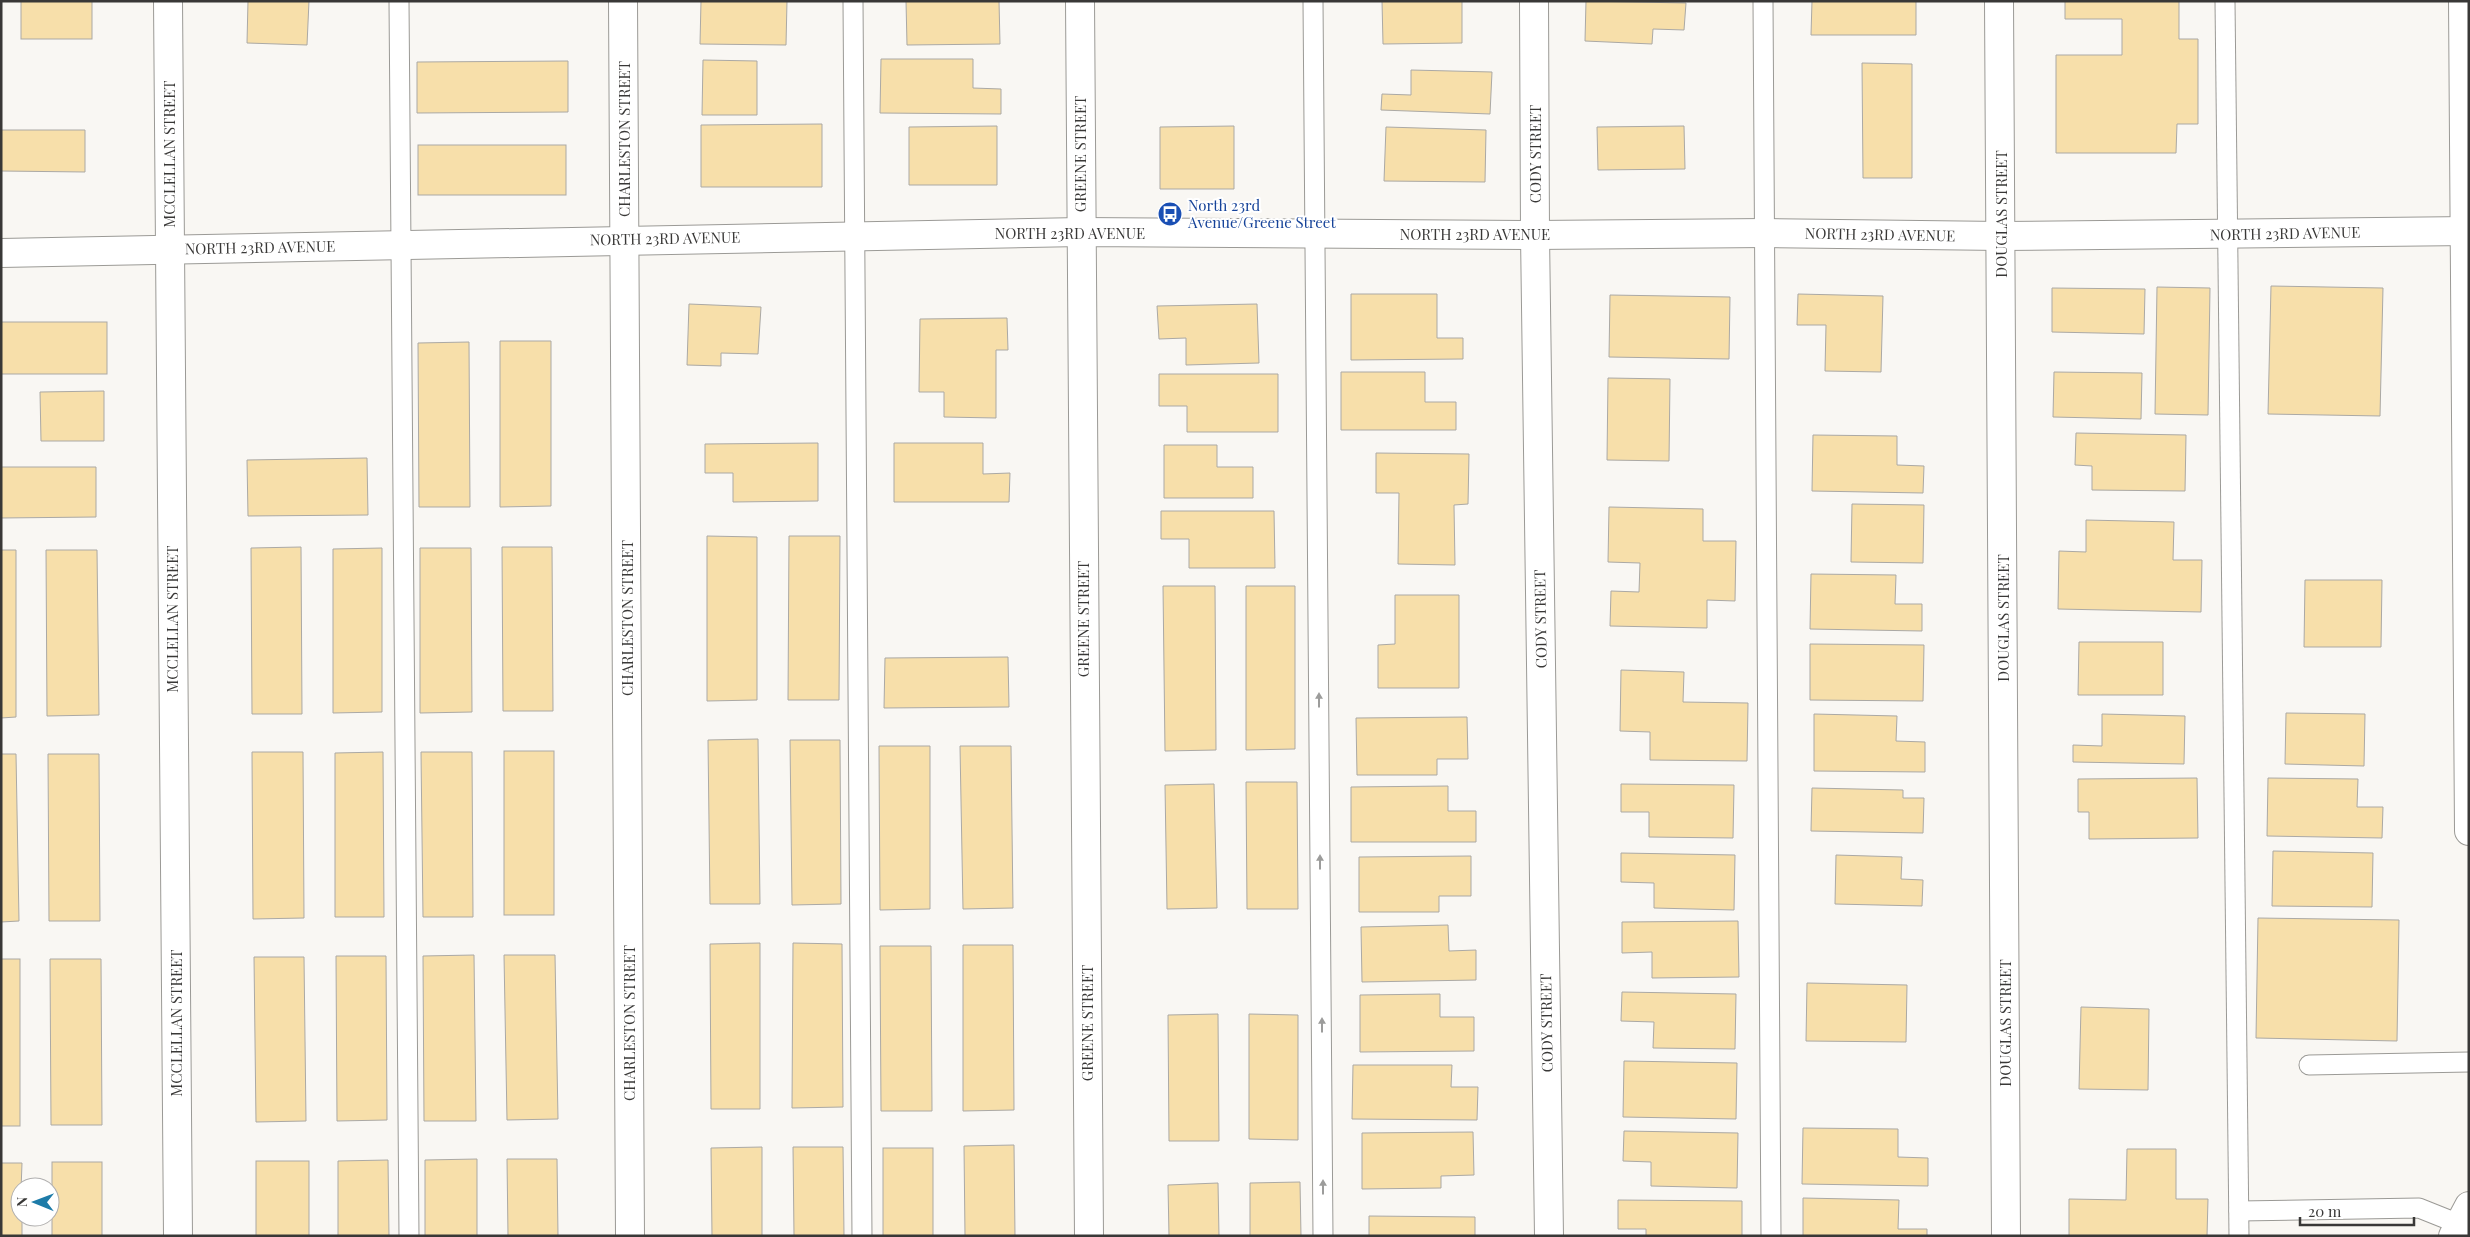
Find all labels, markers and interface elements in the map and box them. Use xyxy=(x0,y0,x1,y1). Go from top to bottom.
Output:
street label: CHARLESTON STREET xyxy=(614,61,634,217)
street label: MCCLELLAN STREET xyxy=(159,80,179,228)
street label: GREENE STREET xyxy=(1070,96,1090,212)
street label: CODY STREET xyxy=(1525,105,1545,203)
street label: DOUGLAS STREET xyxy=(1991,150,2011,278)
place label: North 23rd Avenue/Greene Street xyxy=(1187,195,1336,232)
bus stop icon: North 23rd Avenue/Greene Street xyxy=(1157,201,1183,227)
street label: NORTH 23RD AVENUE xyxy=(2210,222,2360,244)
street label: NORTH 23RD AVENUE xyxy=(995,223,1145,243)
street label: NORTH 23RD AVENUE xyxy=(1805,223,1955,245)
street label: NORTH 23RD AVENUE xyxy=(1400,224,1550,244)
street label: NORTH 23RD AVENUE xyxy=(590,227,740,249)
street label: NORTH 23RD AVENUE xyxy=(185,236,335,258)
street label: CHARLESTON STREET xyxy=(617,540,637,696)
street label: MCCLELLAN STREET xyxy=(162,545,182,693)
street label: DOUGLAS STREET xyxy=(1993,554,2013,682)
street label: GREENE STREET xyxy=(1073,561,1093,677)
street label: CODY STREET xyxy=(1529,569,1551,669)
one-way arrow xyxy=(1315,691,1323,707)
one-way arrow xyxy=(1316,854,1324,870)
street label: CHARLESTON STREET xyxy=(619,945,639,1101)
street label: MCCLELLAN STREET xyxy=(166,949,186,1097)
street label: DOUGLAS STREET xyxy=(1995,959,2015,1087)
street label: GREENE STREET xyxy=(1077,965,1097,1081)
street label: CODY STREET xyxy=(1535,973,1557,1073)
one-way arrow xyxy=(1317,1016,1325,1032)
north arrow xyxy=(10,1177,60,1227)
one-way arrow xyxy=(1319,1179,1327,1195)
scale bar xyxy=(2300,1194,2414,1226)
text: N xyxy=(12,1197,31,1207)
text: 20 m xyxy=(2308,1201,2342,1221)

